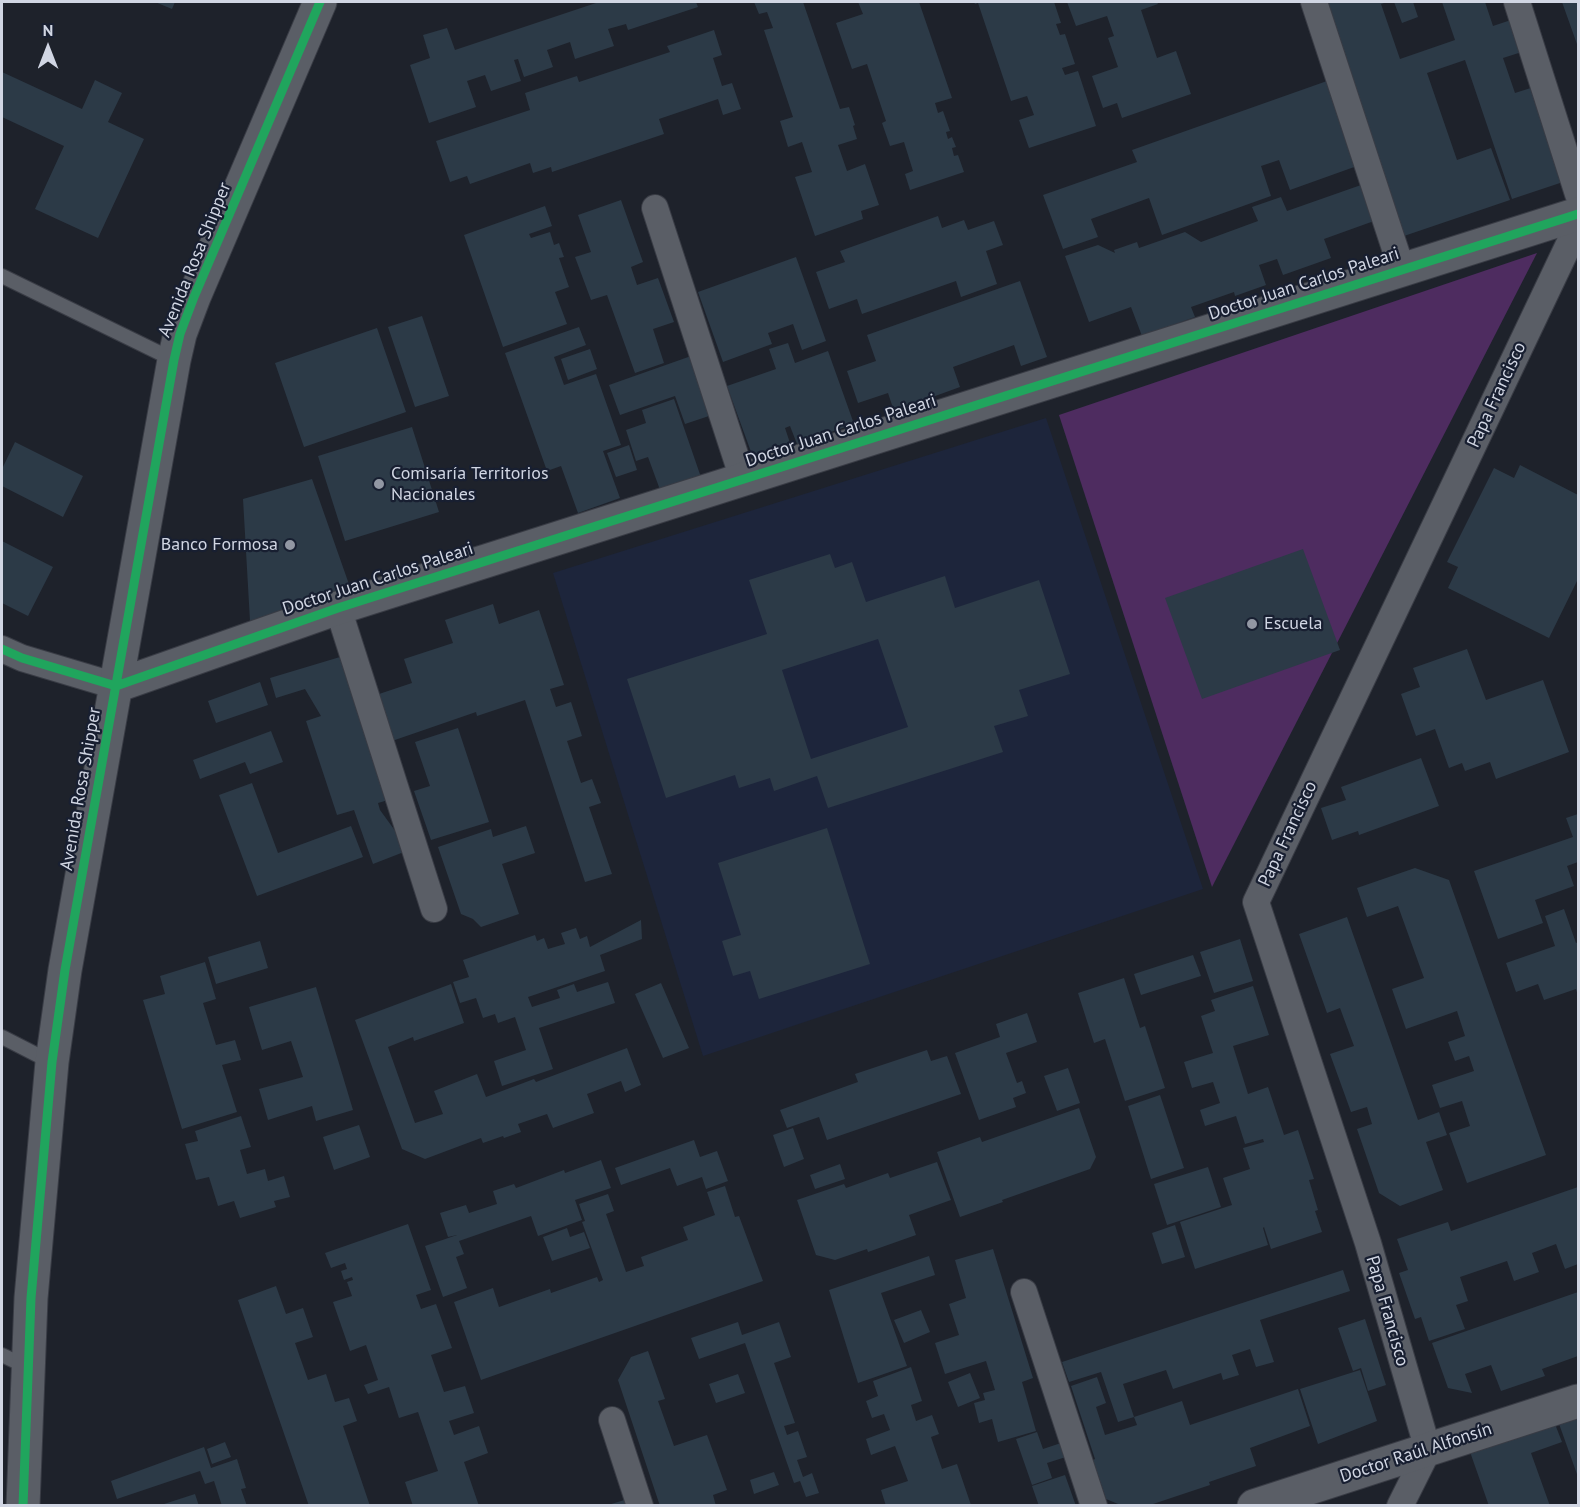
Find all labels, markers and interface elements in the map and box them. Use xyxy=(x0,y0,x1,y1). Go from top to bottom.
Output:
north arrow xyxy=(18,18,78,78)
text: N xyxy=(43,20,53,40)
street label: Avenida Rosa Shipper xyxy=(154,179,236,341)
street label: Doctor Juan Carlos Paleari xyxy=(1206,243,1402,325)
street label: Papa Francisco xyxy=(1463,339,1531,451)
street label: Doctor Juan Carlos Paleari xyxy=(743,390,939,472)
place label: Comisaría Territorios Nacionales xyxy=(391,463,549,506)
marker: Comisaría Territorios Nacionales xyxy=(372,477,386,491)
place label: Banco Formosa xyxy=(161,534,278,556)
street label: Doctor Juan Carlos Paleari xyxy=(280,538,476,620)
marker: Banco Formosa xyxy=(283,538,297,552)
place label: Escuela xyxy=(1264,613,1322,635)
marker: Escuela xyxy=(1245,617,1259,631)
street label: Avenida Rosa Shipper xyxy=(56,706,106,872)
street label: Papa Francisco xyxy=(1254,778,1322,890)
street label: Papa Francisco xyxy=(1361,1253,1413,1369)
street label: Doctor Raúl Alfonsín xyxy=(1337,1418,1495,1488)

